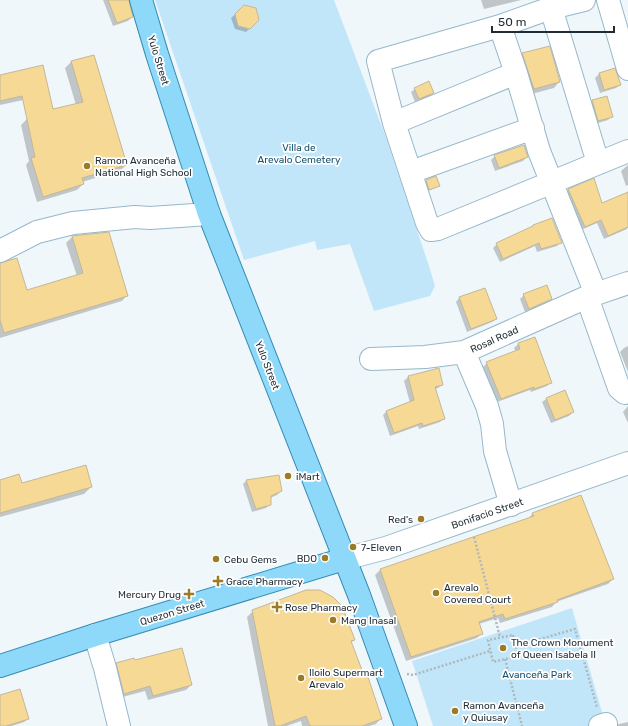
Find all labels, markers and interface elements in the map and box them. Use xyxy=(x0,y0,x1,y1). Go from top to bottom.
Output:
scale bar xyxy=(492,8,614,34)
text: 50 m xyxy=(498,15,526,29)
street label: Yulo Street xyxy=(145,34,171,87)
park label: Villa de Arevalo Cemetery xyxy=(258,142,341,166)
place label: Ramon Avanceña National High School xyxy=(95,155,192,179)
marker: Ramon Avanceña National High School xyxy=(82,161,92,171)
street label: Rosal Road xyxy=(468,324,520,356)
street label: Yulo Street xyxy=(252,339,282,392)
marker: iMart xyxy=(283,471,293,481)
place label: iMart xyxy=(296,471,320,483)
street label: Bonifacio Street xyxy=(450,496,525,532)
place label: Red's xyxy=(388,514,413,526)
marker: Red's xyxy=(416,514,426,524)
marker: 7-Eleven xyxy=(348,542,358,552)
place label: 7-Eleven xyxy=(361,542,401,554)
place label: BDO xyxy=(297,553,317,565)
marker: BDO xyxy=(320,553,330,563)
marker: Cebu Gems xyxy=(211,554,221,564)
place label: Cebu Gems xyxy=(224,554,277,566)
marker: Grace Pharmacy xyxy=(213,576,223,586)
place label: Grace Pharmacy xyxy=(226,576,303,588)
place label: Arevalo Covered Court xyxy=(444,582,511,606)
marker: Arevalo Covered Court xyxy=(431,588,441,598)
place label: Mercury Drug xyxy=(118,589,181,601)
marker: Mercury Drug xyxy=(184,589,194,599)
street label: Quezon Street xyxy=(139,597,206,628)
marker: Rose Pharmacy xyxy=(272,602,282,612)
place label: Rose Pharmacy xyxy=(285,602,358,614)
marker: Mang Inasal xyxy=(328,615,338,625)
place label: Mang Inasal xyxy=(341,615,396,627)
place label: The Crown Monument of Queen Isabela II xyxy=(511,637,613,661)
marker: The Crown Monument of Queen Isabela II xyxy=(498,643,508,653)
place label: Iloilo Supermart Arevalo xyxy=(309,667,383,691)
park label: Avanceña Park xyxy=(502,669,572,681)
marker: Iloilo Supermart Arevalo xyxy=(296,673,306,683)
place label: Ramon Avanceña y Quiusay xyxy=(463,700,544,724)
marker: Ramon Avanceña y Quiusay xyxy=(450,706,460,716)

